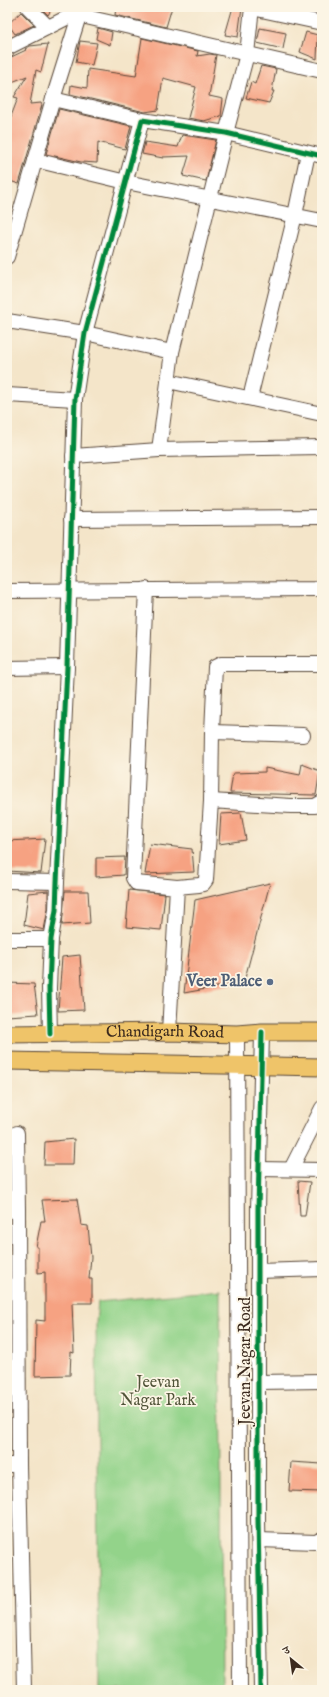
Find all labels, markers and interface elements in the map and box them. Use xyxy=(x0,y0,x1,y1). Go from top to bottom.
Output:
place label: Veer Palace xyxy=(186,972,263,992)
marker: Veer Palace xyxy=(265,977,275,987)
street label: Chandigarh Road xyxy=(106,1022,225,1044)
street label: Jeevan Nagar Road xyxy=(236,1296,256,1427)
park label: Jeevan Nagar Park xyxy=(120,1373,196,1411)
north arrow xyxy=(271,1639,311,1679)
text: उ xyxy=(280,1643,294,1659)

